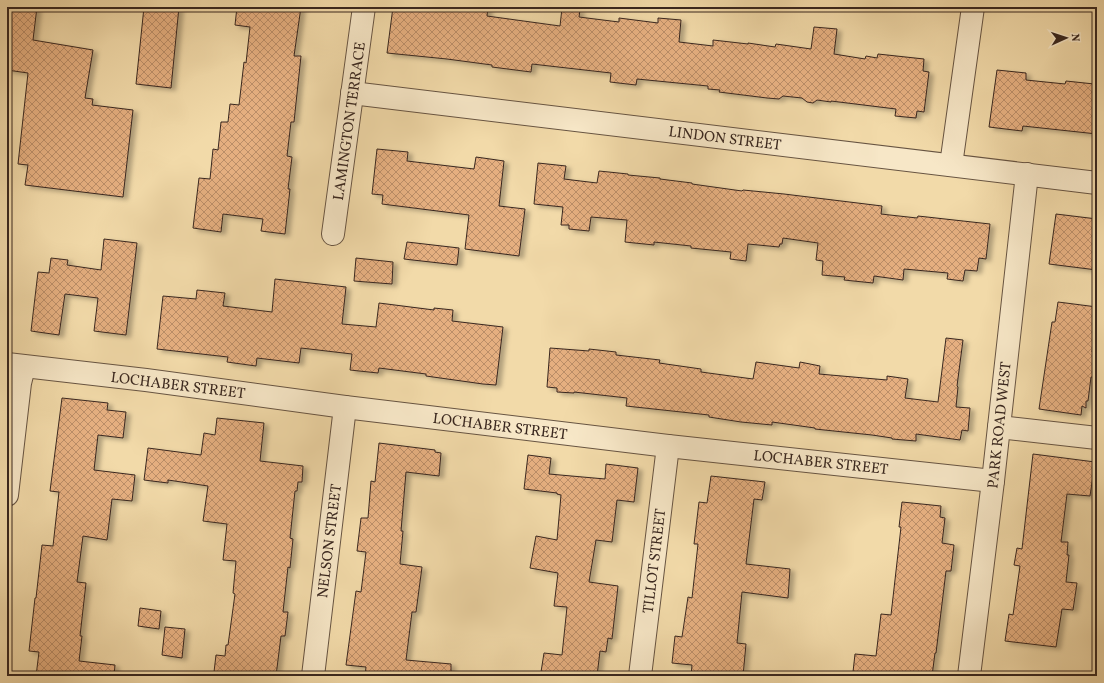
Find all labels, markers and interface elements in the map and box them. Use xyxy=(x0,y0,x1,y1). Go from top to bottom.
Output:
north arrow xyxy=(1046,18,1086,58)
text: N xyxy=(1067,33,1082,42)
street label: LAMINGTON TERRACE xyxy=(329,41,372,202)
street label: LINDON STREET xyxy=(667,122,783,157)
street label: PARK ROAD WEST xyxy=(983,360,1018,490)
street label: LOCHABER STREET xyxy=(109,368,247,405)
street label: LOCHABER STREET xyxy=(431,409,569,446)
street label: LOCHABER STREET xyxy=(752,446,890,481)
street label: NELSON STREET xyxy=(313,483,348,599)
street label: TILLOT STREET xyxy=(639,507,672,615)

